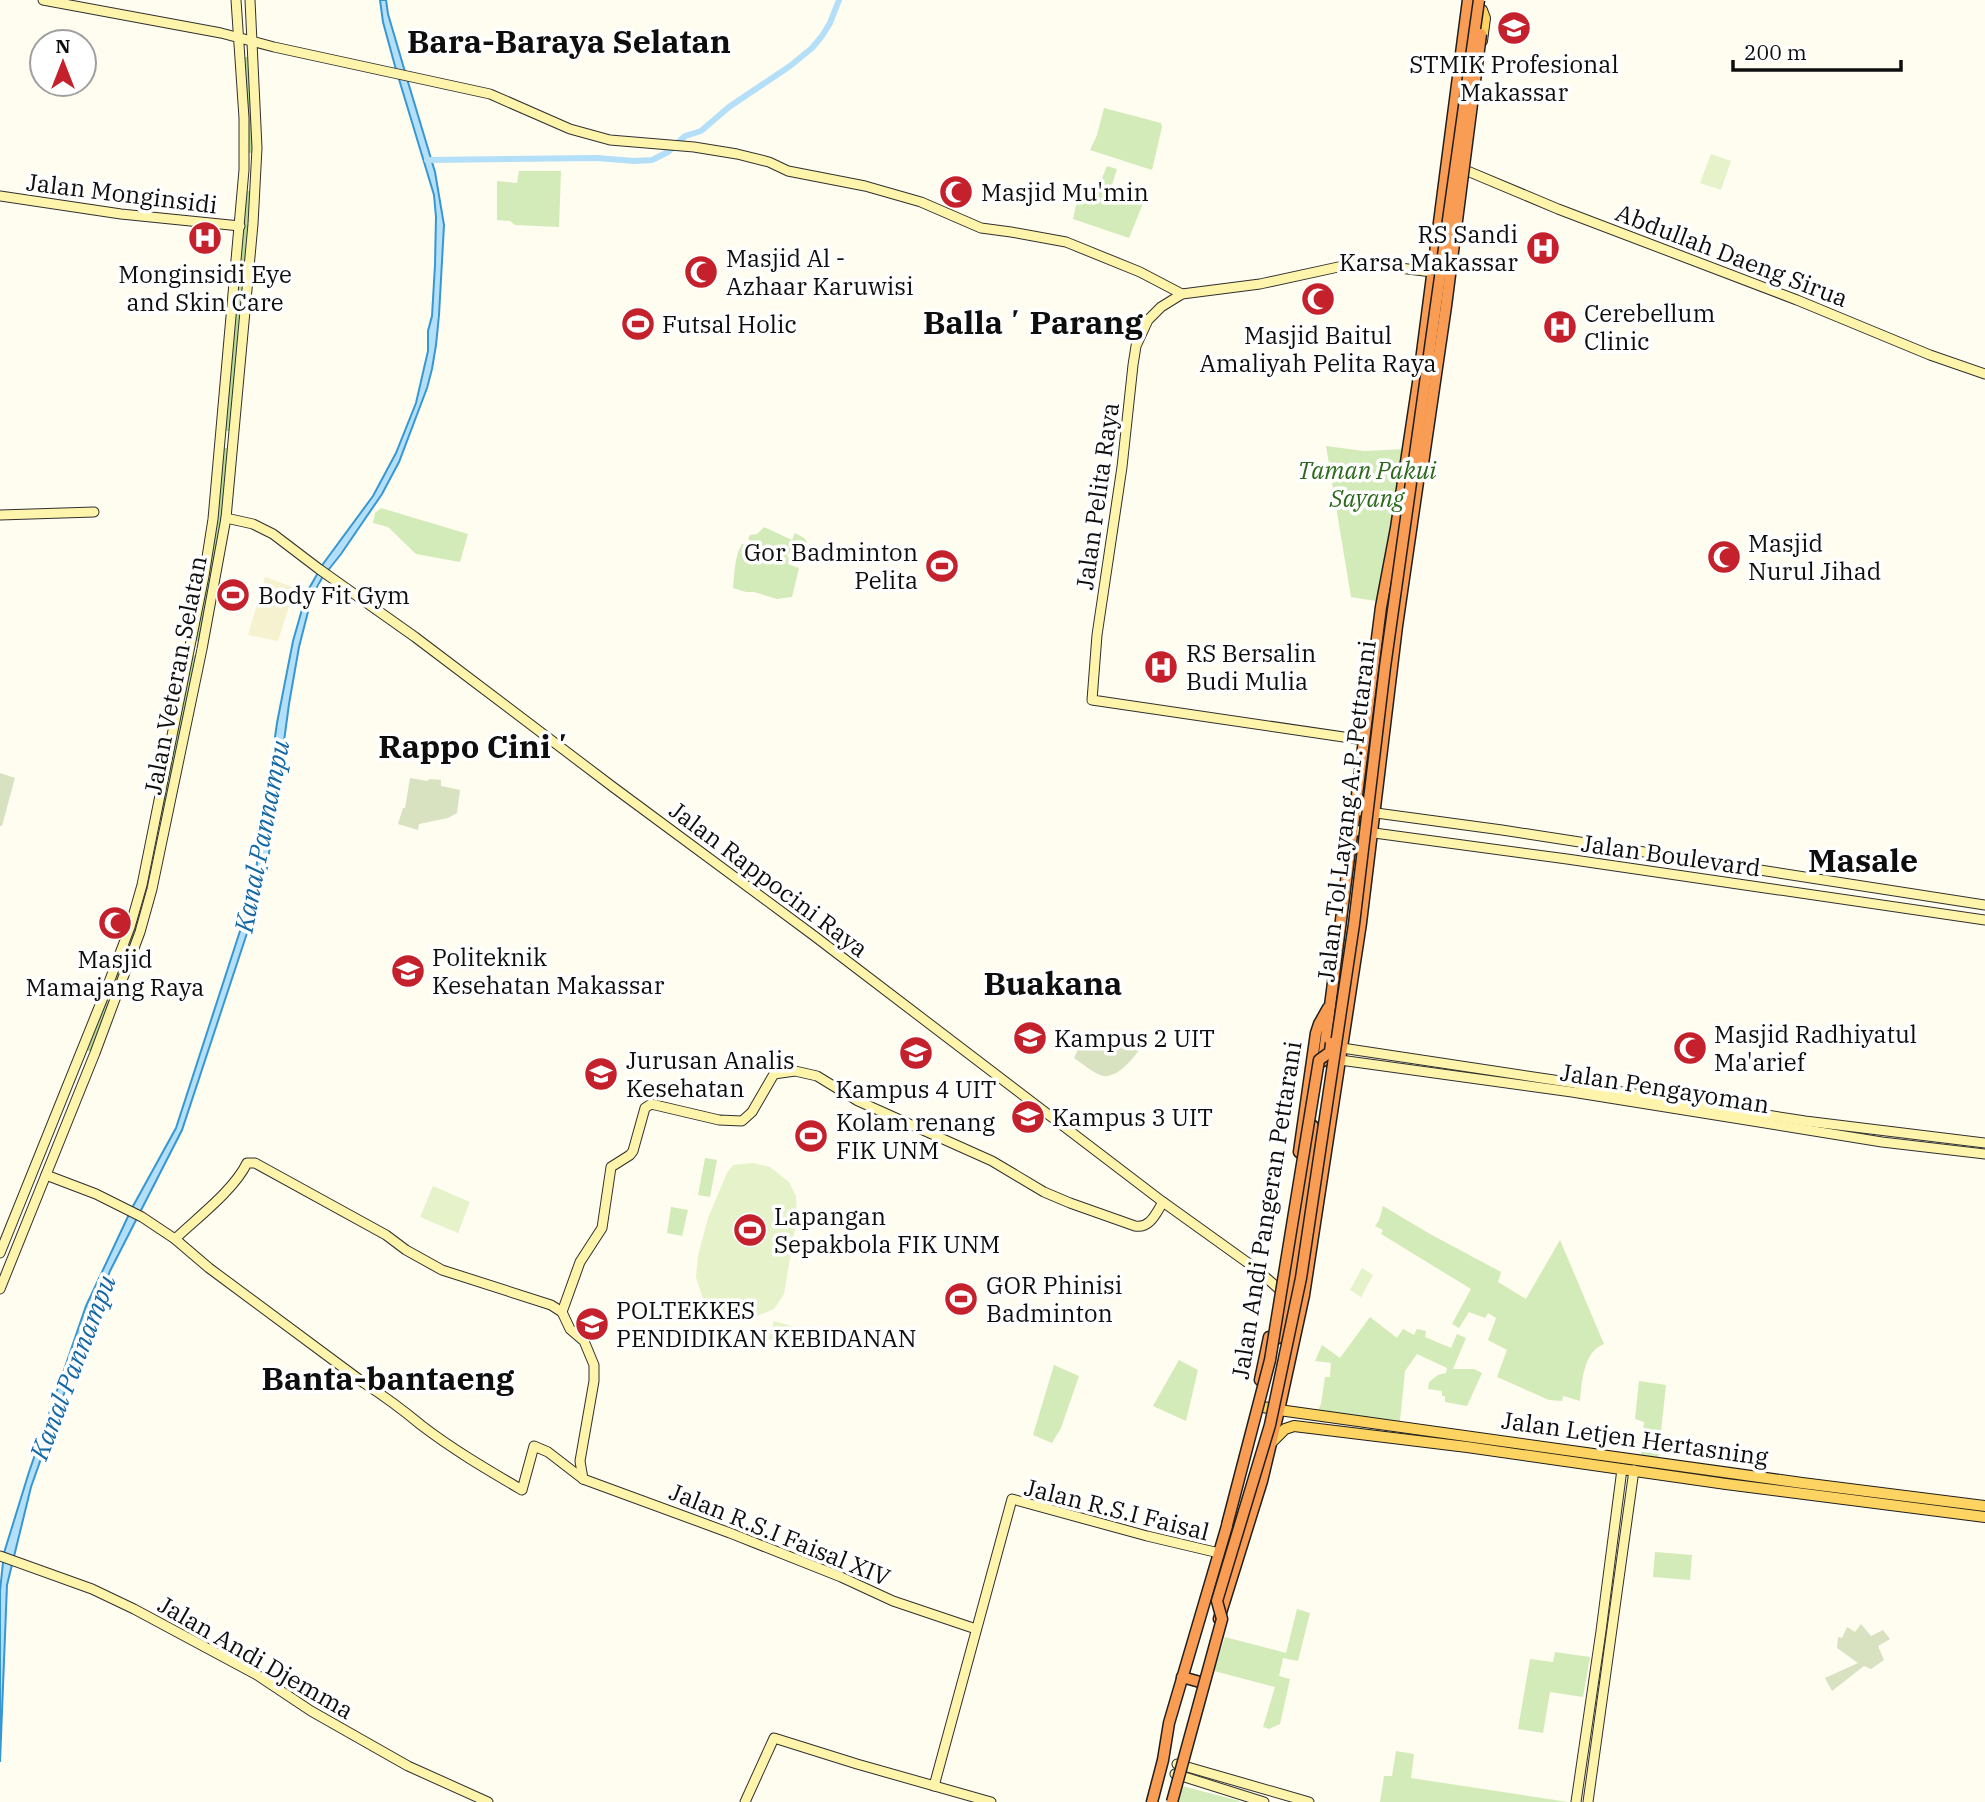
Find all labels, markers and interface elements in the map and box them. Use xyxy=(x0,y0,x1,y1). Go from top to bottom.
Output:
school or university icon: STMIK Profesional Makassar xyxy=(1495,9,1533,47)
district label: Bara-Baraya Selatan xyxy=(407,20,731,62)
north arrow xyxy=(28,28,98,98)
scale bar xyxy=(1733,28,1901,72)
text: N xyxy=(55,34,71,58)
text: 200 m xyxy=(1744,38,1807,66)
place label: STMIK Profesional Makassar xyxy=(1409,48,1619,108)
street label: Jalan Monginsidi xyxy=(25,165,219,221)
mosque icon: Masjid Mu'min xyxy=(937,173,975,211)
place label: Masjid Mu'min xyxy=(981,176,1149,208)
street label: Abdullah Daeng Sirua xyxy=(1611,196,1853,314)
place label: RS Sandi Karsa Makassar xyxy=(1339,218,1518,278)
hospital icon: Monginsidi Eye and Skin Care xyxy=(186,219,224,257)
hospital icon: RS Sandi Karsa Makassar xyxy=(1524,229,1562,267)
place label: Masjid Al - Azhaar Karuwisi xyxy=(726,242,914,302)
mosque icon: Masjid Al - Azhaar Karuwisi xyxy=(682,253,720,291)
place label: Monginsidi Eye and Skin Care xyxy=(118,258,292,318)
mosque icon: Masjid Baitul Amaliyah Pelita Raya xyxy=(1299,280,1337,318)
place label: Cerebellum Clinic xyxy=(1584,297,1715,357)
district label: Ballaʼ Parang xyxy=(923,301,1143,343)
sports icon: Futsal Holic xyxy=(619,305,657,343)
place label: Futsal Holic xyxy=(662,308,797,340)
hospital icon: Cerebellum Clinic xyxy=(1541,308,1579,346)
place label: Masjid Baitul Amaliyah Pelita Raya xyxy=(1199,319,1437,379)
street label: Jalan Pelita Raya xyxy=(1068,400,1126,592)
park label: Taman Pakui Sayang xyxy=(1298,454,1437,514)
place label: Masjid Nurul Jihad xyxy=(1748,527,1881,587)
place label: Gor Badminton Pelita xyxy=(744,536,918,596)
mosque icon: Masjid Nurul Jihad xyxy=(1705,538,1743,576)
sports icon: Gor Badminton Pelita xyxy=(923,547,961,585)
street label: Jalan Veteran Selatan xyxy=(136,553,214,797)
sports icon: Body Fit Gym xyxy=(214,576,252,614)
place label: Body Fit Gym xyxy=(258,579,410,611)
place label: RS Bersalin Budi Mulia xyxy=(1186,637,1316,697)
street label: Jalan Tol Layang A.P. Pettarani xyxy=(1309,638,1383,984)
hospital icon: RS Bersalin Budi Mulia xyxy=(1142,648,1180,686)
district label: Rappo Ciniʼ xyxy=(378,725,570,767)
water label: Kanal Pannampu xyxy=(225,737,296,936)
street label: Jalan Rappocini Raya xyxy=(663,794,875,964)
street label: Jalan Boulevard xyxy=(1579,827,1763,883)
district label: Masale xyxy=(1808,839,1918,881)
mosque icon: Masjid Mamajang Raya xyxy=(96,904,134,942)
place label: Politeknik Kesehatan Makassar xyxy=(432,941,665,1001)
place label: Masjid Mamajang Raya xyxy=(26,943,204,1003)
school or university icon: Politeknik Kesehatan Makassar xyxy=(389,952,427,990)
district label: Buakana xyxy=(984,962,1122,1004)
place label: Masjid Radhiyatul Ma'arief xyxy=(1714,1018,1917,1078)
school or university icon: Kampus 2 UIT xyxy=(1011,1019,1049,1057)
place label: Kampus 2 UIT xyxy=(1054,1022,1215,1054)
mosque icon: Masjid Radhiyatul Ma'arief xyxy=(1671,1029,1709,1067)
school or university icon: Kampus 4 UIT xyxy=(897,1034,935,1072)
street label: Jalan Andi Pangeran Pettarani xyxy=(1223,1039,1309,1381)
place label: Jurusan Analis Kesehatan xyxy=(626,1044,795,1104)
school or university icon: Jurusan Analis Kesehatan xyxy=(582,1055,620,1093)
street label: Jalan Pengayoman xyxy=(1558,1056,1772,1120)
place label: Kampus 4 UIT xyxy=(836,1073,997,1105)
school or university icon: Kampus 3 UIT xyxy=(1009,1098,1047,1136)
place label: Kampus 3 UIT xyxy=(1052,1101,1213,1133)
place label: Kolam renang FIK UNM xyxy=(836,1106,995,1166)
sports icon: Kolam renang FIK UNM xyxy=(792,1117,830,1155)
place label: Lapangan Sepakbola FIK UNM xyxy=(774,1200,1000,1260)
sports icon: Lapangan Sepakbola FIK UNM xyxy=(731,1211,769,1249)
water label: Kanal Pannampu xyxy=(21,1269,123,1465)
place label: GOR Phinisi Badminton xyxy=(986,1269,1122,1329)
sports icon: GOR Phinisi Badminton xyxy=(942,1280,980,1318)
place label: POLTEKKES PENDIDIKAN KEBIDANAN xyxy=(616,1294,916,1354)
school or university icon: POLTEKKES PENDIDIKAN KEBIDANAN xyxy=(573,1305,611,1343)
district label: Banta-bantaeng xyxy=(262,1357,515,1399)
street label: Jalan Letjen Hertasning xyxy=(1500,1403,1770,1473)
street label: Jalan R.S.I Faisal xyxy=(1021,1471,1213,1547)
street label: Jalan R.S.I Faisal XIV xyxy=(665,1475,895,1593)
street label: Jalan Andi Djemma xyxy=(152,1588,360,1726)

